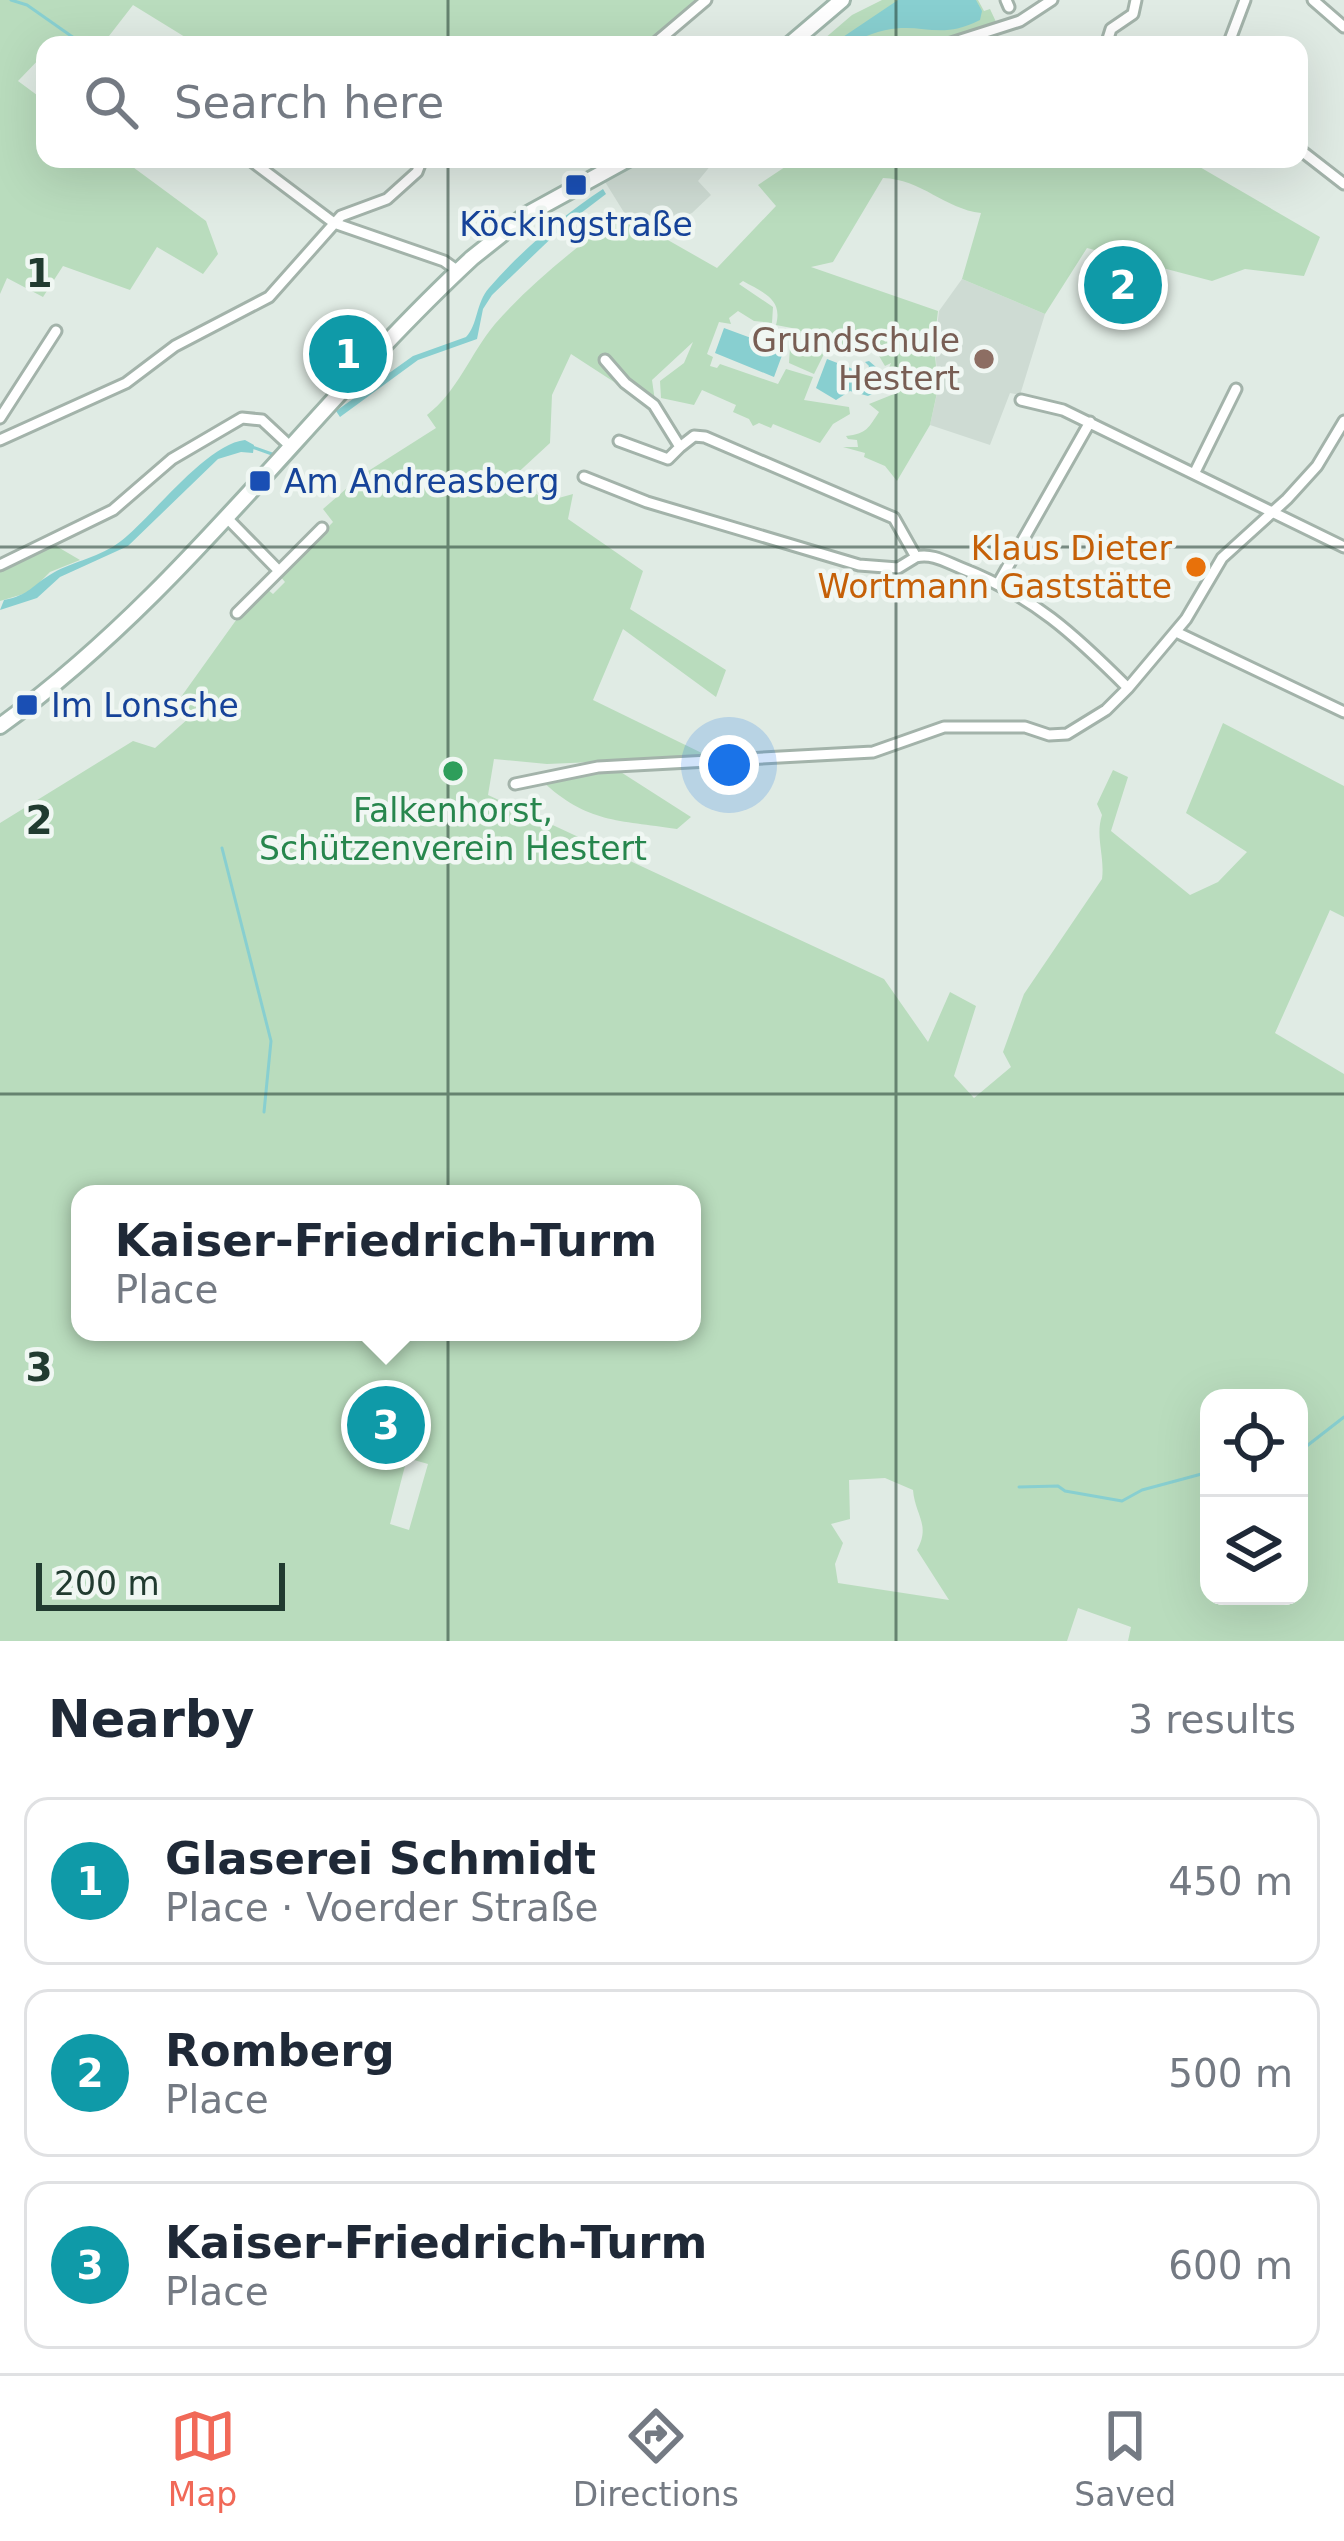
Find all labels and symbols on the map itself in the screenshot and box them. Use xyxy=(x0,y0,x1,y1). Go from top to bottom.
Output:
marker: Köckingstraße xyxy=(563,172,589,198)
place label: Köckingstraße xyxy=(459,205,693,244)
pin: 2 xyxy=(1084,240,1162,330)
text: 1 xyxy=(25,251,53,296)
pin: 1 xyxy=(309,309,387,399)
place label: Grundschule Hestert xyxy=(751,321,960,398)
marker: Grundschule Hestert xyxy=(971,346,997,372)
place label: Am Andreasberg xyxy=(284,462,559,501)
marker: Am Andreasberg xyxy=(247,468,273,494)
place label: Klaus Dieter Wortmann Gaststätte xyxy=(817,529,1172,606)
marker: Klaus Dieter Wortmann Gaststätte xyxy=(1183,554,1209,580)
place label: Im Lonsche xyxy=(51,686,239,725)
marker: Im Lonsche xyxy=(14,692,40,718)
your location xyxy=(699,735,759,795)
marker: Falkenhorst, Schützenverein Hestert xyxy=(440,758,466,784)
place label: Falkenhorst, Schützenverein Hestert xyxy=(259,791,647,868)
text: 2 xyxy=(25,798,53,843)
text: 3 xyxy=(25,1345,53,1390)
pin: 3 xyxy=(347,1380,425,1470)
scale bar xyxy=(36,1557,285,1610)

